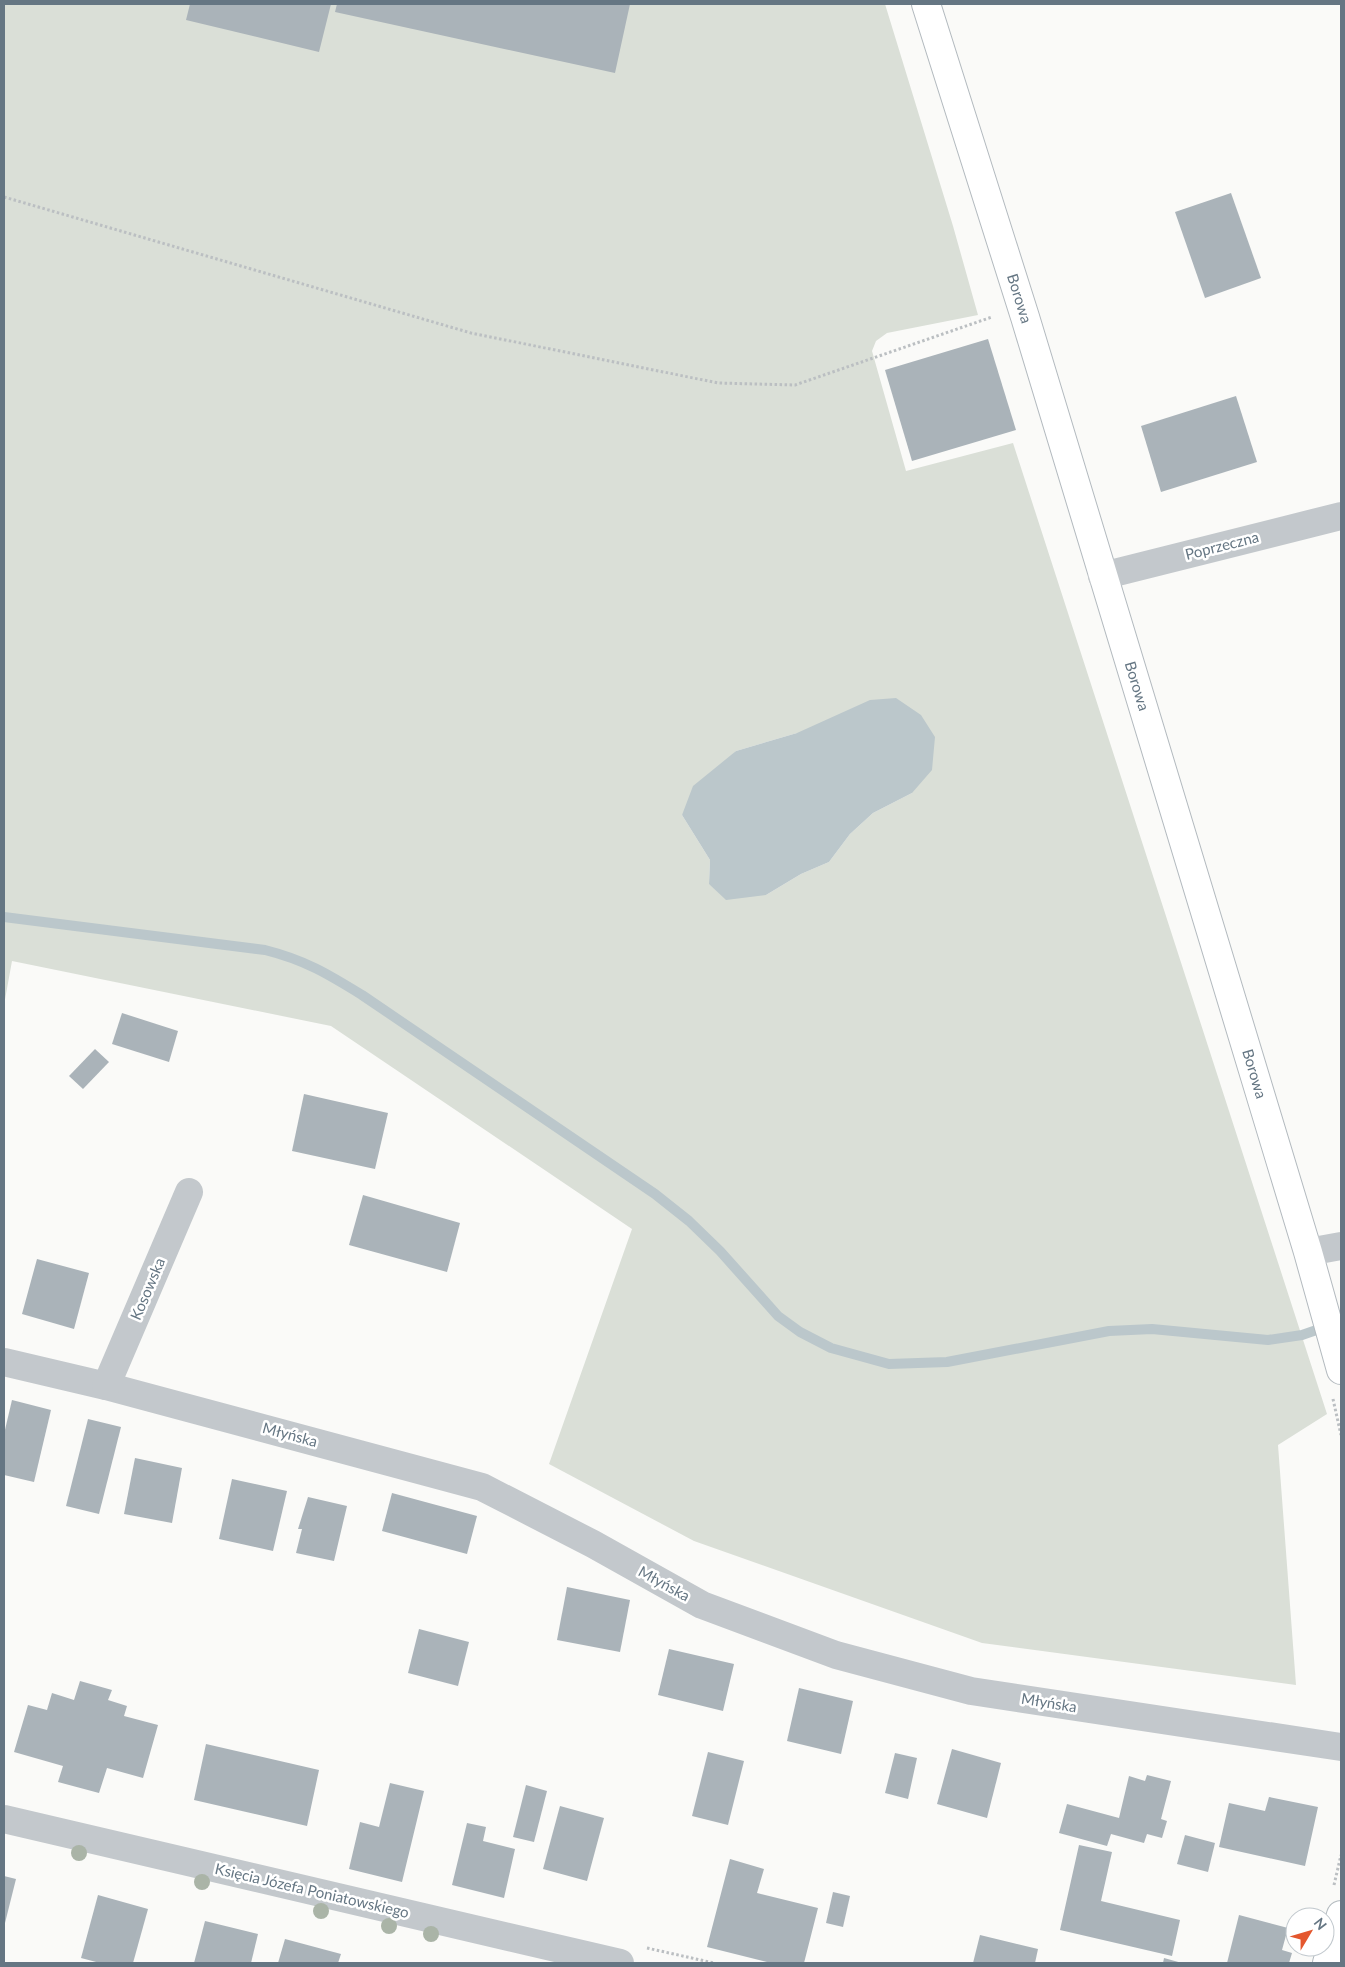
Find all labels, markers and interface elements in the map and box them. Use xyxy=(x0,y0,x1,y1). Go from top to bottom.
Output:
street label: Borowa xyxy=(1004,271,1036,325)
street label: Poprzeczna xyxy=(1183,527,1260,563)
street label: Borowa xyxy=(1122,659,1154,713)
street label: Borowa xyxy=(1239,1047,1271,1100)
street label: Kosowska xyxy=(126,1255,168,1323)
street label: Młyńska xyxy=(261,1418,320,1450)
street label: Młyńska xyxy=(636,1562,693,1605)
street label: Młyńska xyxy=(1020,1689,1078,1715)
street label: Księcia Józefa Poniatowskiego xyxy=(213,1859,411,1921)
north arrow xyxy=(1285,1907,1335,1957)
text: N xyxy=(1311,1914,1331,1933)

